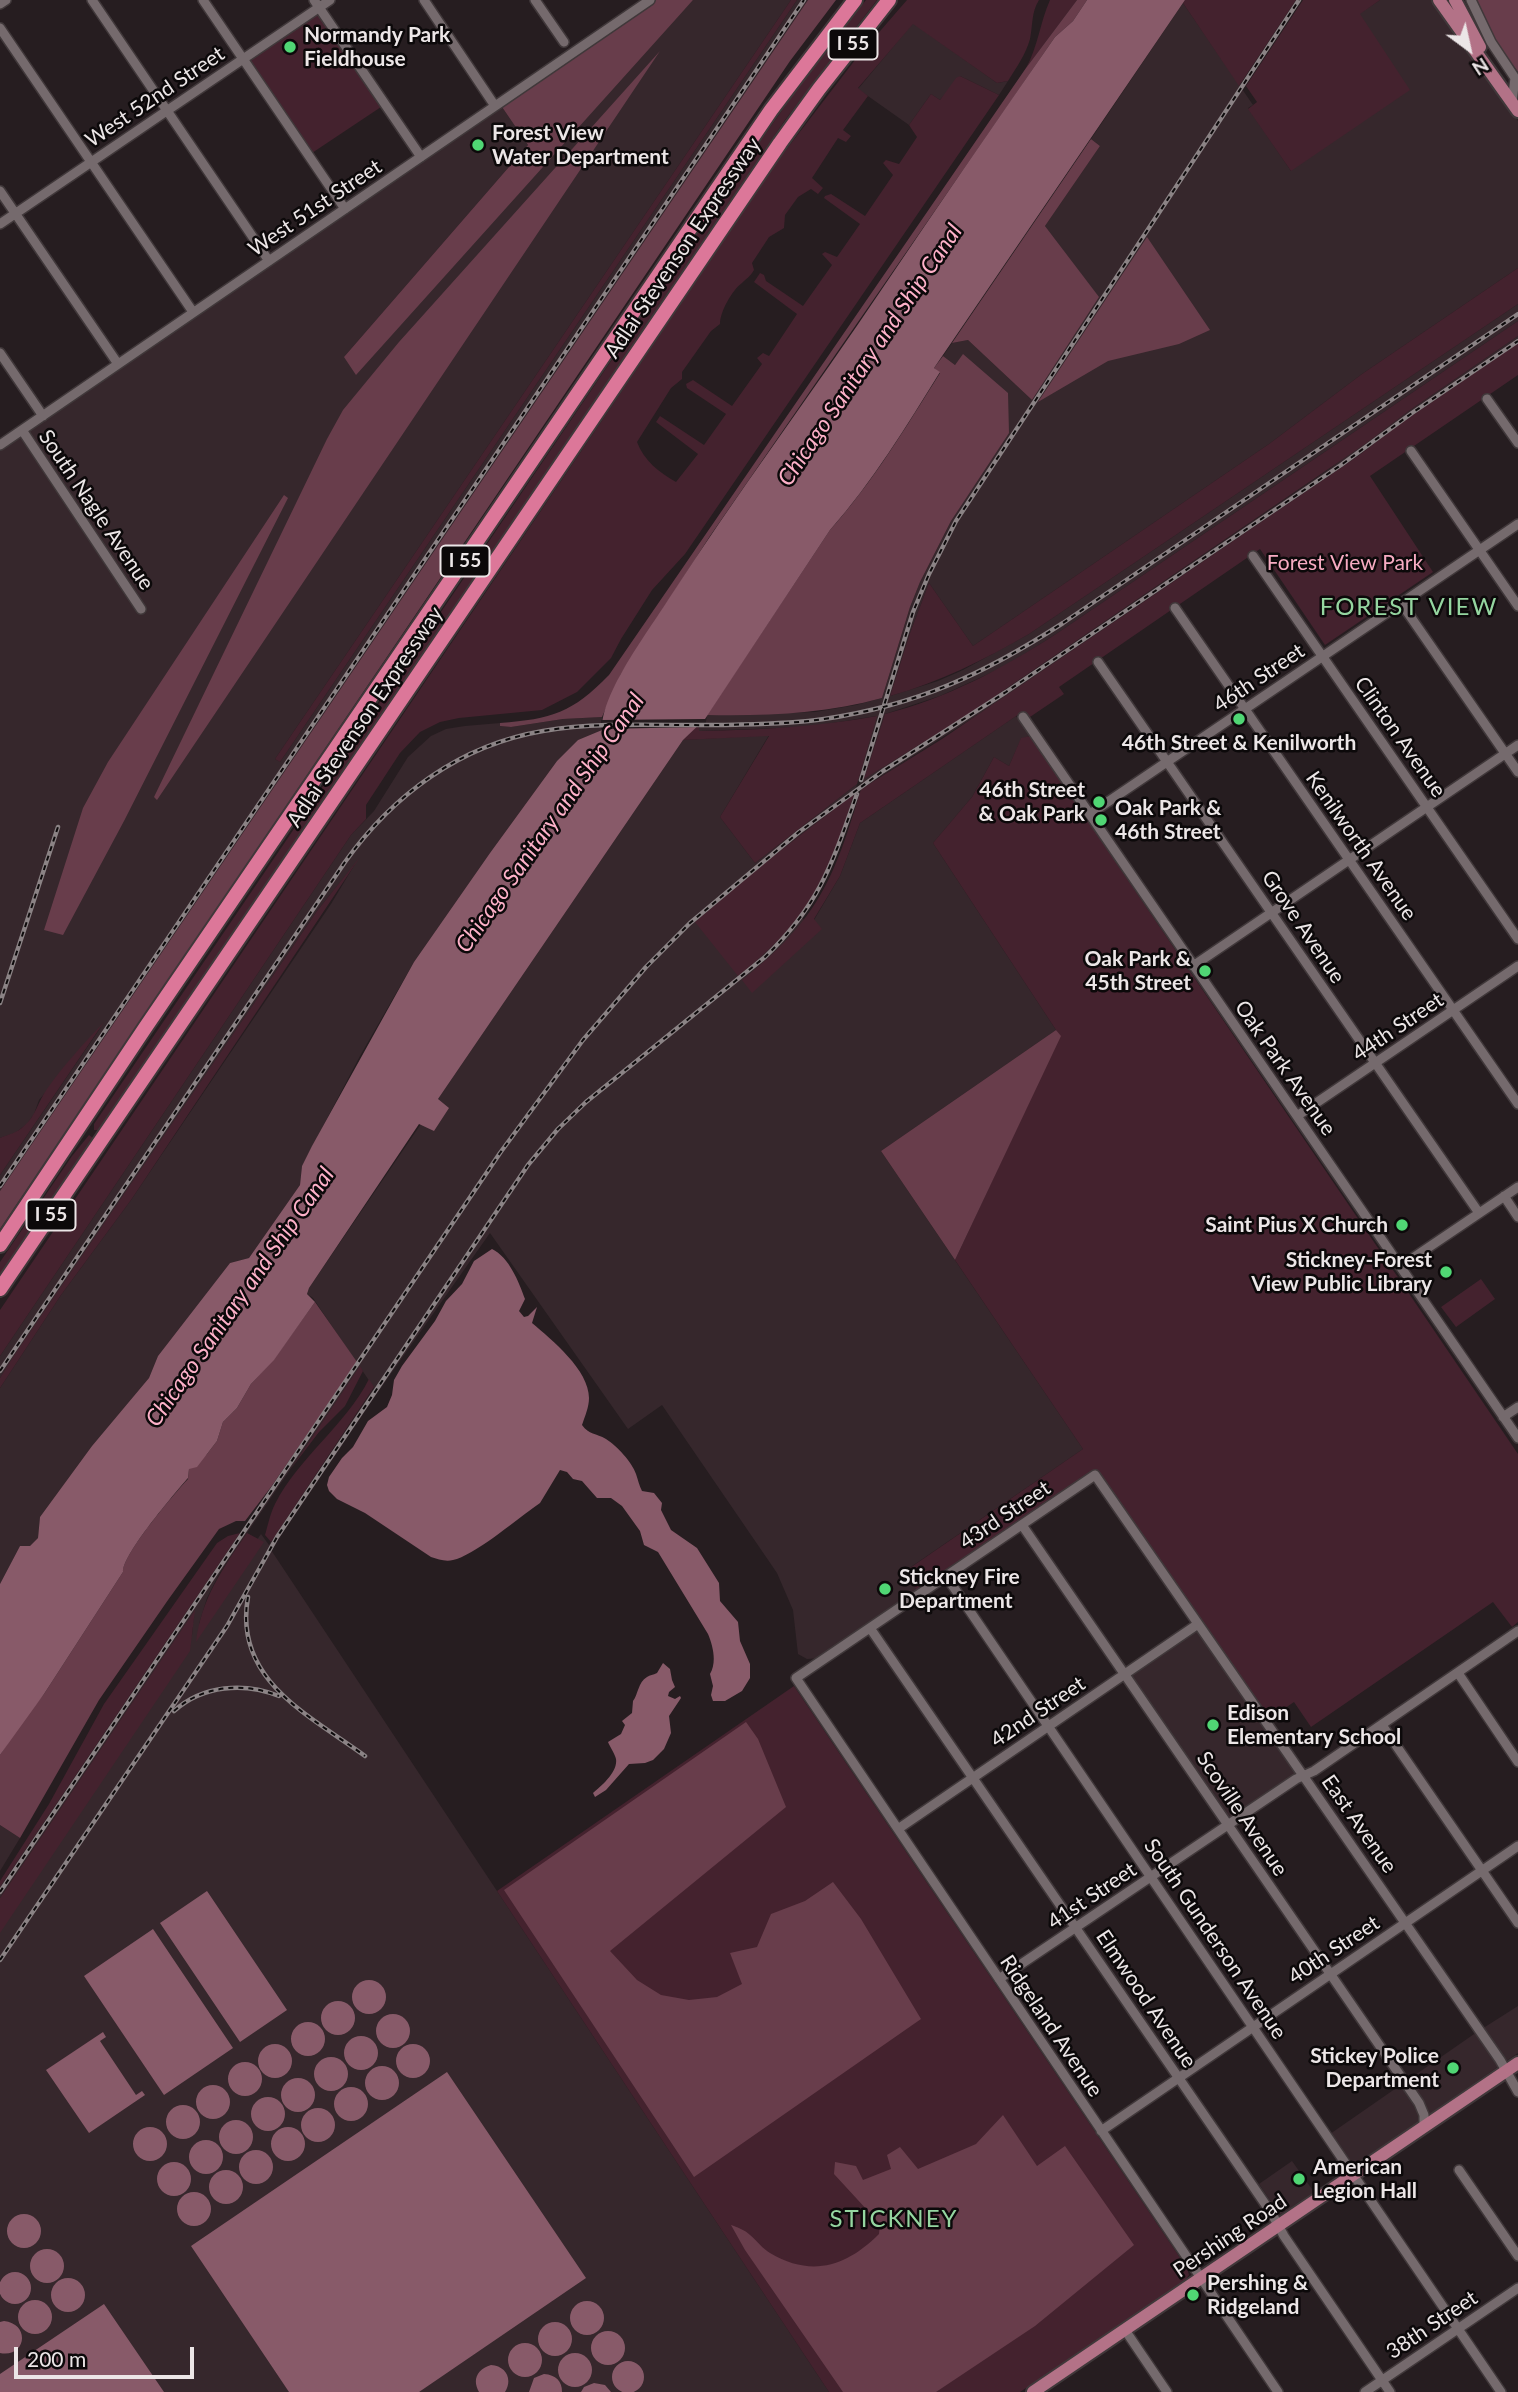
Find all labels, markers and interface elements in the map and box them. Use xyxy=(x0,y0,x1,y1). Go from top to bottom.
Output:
north arrow xyxy=(1434,14,1504,84)
place label: Normandy Park Fieldhouse xyxy=(304,22,450,72)
road number: I 55 xyxy=(828,28,878,60)
marker: Normandy Park Fieldhouse xyxy=(282,39,298,55)
street label: West 52nd Street xyxy=(81,41,229,153)
text: N xyxy=(1468,53,1493,81)
place label: Forest View Water Department xyxy=(492,120,669,170)
street label: Adlai Stevenson Expressway xyxy=(600,133,766,363)
marker: Forest View Water Department xyxy=(470,137,486,153)
street label: West 51st Street xyxy=(244,154,386,262)
water label: Chicago Sanitary and Ship Canal xyxy=(772,219,968,491)
street label: South Nagle Avenue xyxy=(33,425,159,595)
road number: I 55 xyxy=(440,546,490,576)
park label: Forest View Park xyxy=(1267,550,1423,576)
district label: FOREST VIEW xyxy=(1321,593,1497,621)
street label: Adlai Stevenson Expressway xyxy=(282,602,448,832)
street label: 46th Street xyxy=(1209,638,1309,718)
street label: Clinton Avenue xyxy=(1349,672,1451,802)
water label: Chicago Sanitary and Ship Canal xyxy=(450,688,650,958)
marker: 46th Street & Kenilworth xyxy=(1231,711,1247,727)
place label: 46th Street & Kenilworth xyxy=(1122,730,1356,756)
street label: Kenilworth Avenue xyxy=(1300,767,1422,925)
place label: 46th Street & Oak Park xyxy=(979,777,1085,827)
marker: 46th Street & Oak Park xyxy=(1091,794,1107,810)
place label: Oak Park & 46th Street xyxy=(1115,795,1221,845)
marker: Oak Park & 46th Street xyxy=(1093,812,1109,828)
street label: Grove Avenue xyxy=(1256,866,1350,988)
place label: Oak Park & 45th Street xyxy=(1085,946,1191,996)
marker: Oak Park & 45th Street xyxy=(1197,963,1213,979)
street label: 44th Street xyxy=(1348,987,1448,1067)
street label: Oak Park Avenue xyxy=(1229,996,1341,1140)
water label: Chicago Sanitary and Ship Canal xyxy=(140,1162,340,1432)
road number: I 55 xyxy=(26,1200,76,1231)
place label: Saint Pius X Church xyxy=(1205,1212,1388,1238)
marker: Saint Pius X Church xyxy=(1394,1217,1410,1233)
place label: Stickney-Forest View Public Library xyxy=(1251,1247,1432,1297)
marker: Stickney-Forest View Public Library xyxy=(1438,1264,1454,1280)
street label: 43rd Street xyxy=(955,1475,1055,1555)
place label: Stickney Fire Department xyxy=(899,1564,1020,1614)
marker: Stickney Fire Department xyxy=(877,1581,893,1597)
street label: 42nd Street xyxy=(986,1671,1090,1753)
place label: Edison Elementary School xyxy=(1227,1700,1401,1750)
marker: Edison Elementary School xyxy=(1205,1717,1221,1733)
street label: Scoville Avenue xyxy=(1191,1747,1293,1881)
street label: East Avenue xyxy=(1316,1770,1402,1878)
street label: South Gunderson Avenue xyxy=(1139,1834,1291,2044)
street label: 41st Street xyxy=(1043,1857,1141,1935)
street label: 40th Street xyxy=(1284,1910,1384,1990)
street label: Elmwood Avenue xyxy=(1091,1925,1201,2073)
street label: Ridgeland Avenue xyxy=(994,1950,1108,2102)
place label: Stickey Police Department xyxy=(1310,2043,1439,2093)
marker: Stickey Police Department xyxy=(1445,2060,1461,2076)
place label: American Legion Hall xyxy=(1313,2154,1417,2204)
marker: American Legion Hall xyxy=(1291,2171,1307,2187)
street label: Pershing Road xyxy=(1169,2189,1291,2283)
district label: STICKNEY xyxy=(830,2205,958,2233)
place label: Pershing & Ridgeland xyxy=(1207,2270,1308,2320)
street label: 38th Street xyxy=(1382,2285,1482,2365)
marker: Pershing & Ridgeland xyxy=(1185,2287,1201,2303)
scale bar xyxy=(18,2332,198,2376)
text: 200 m xyxy=(27,2346,86,2371)

